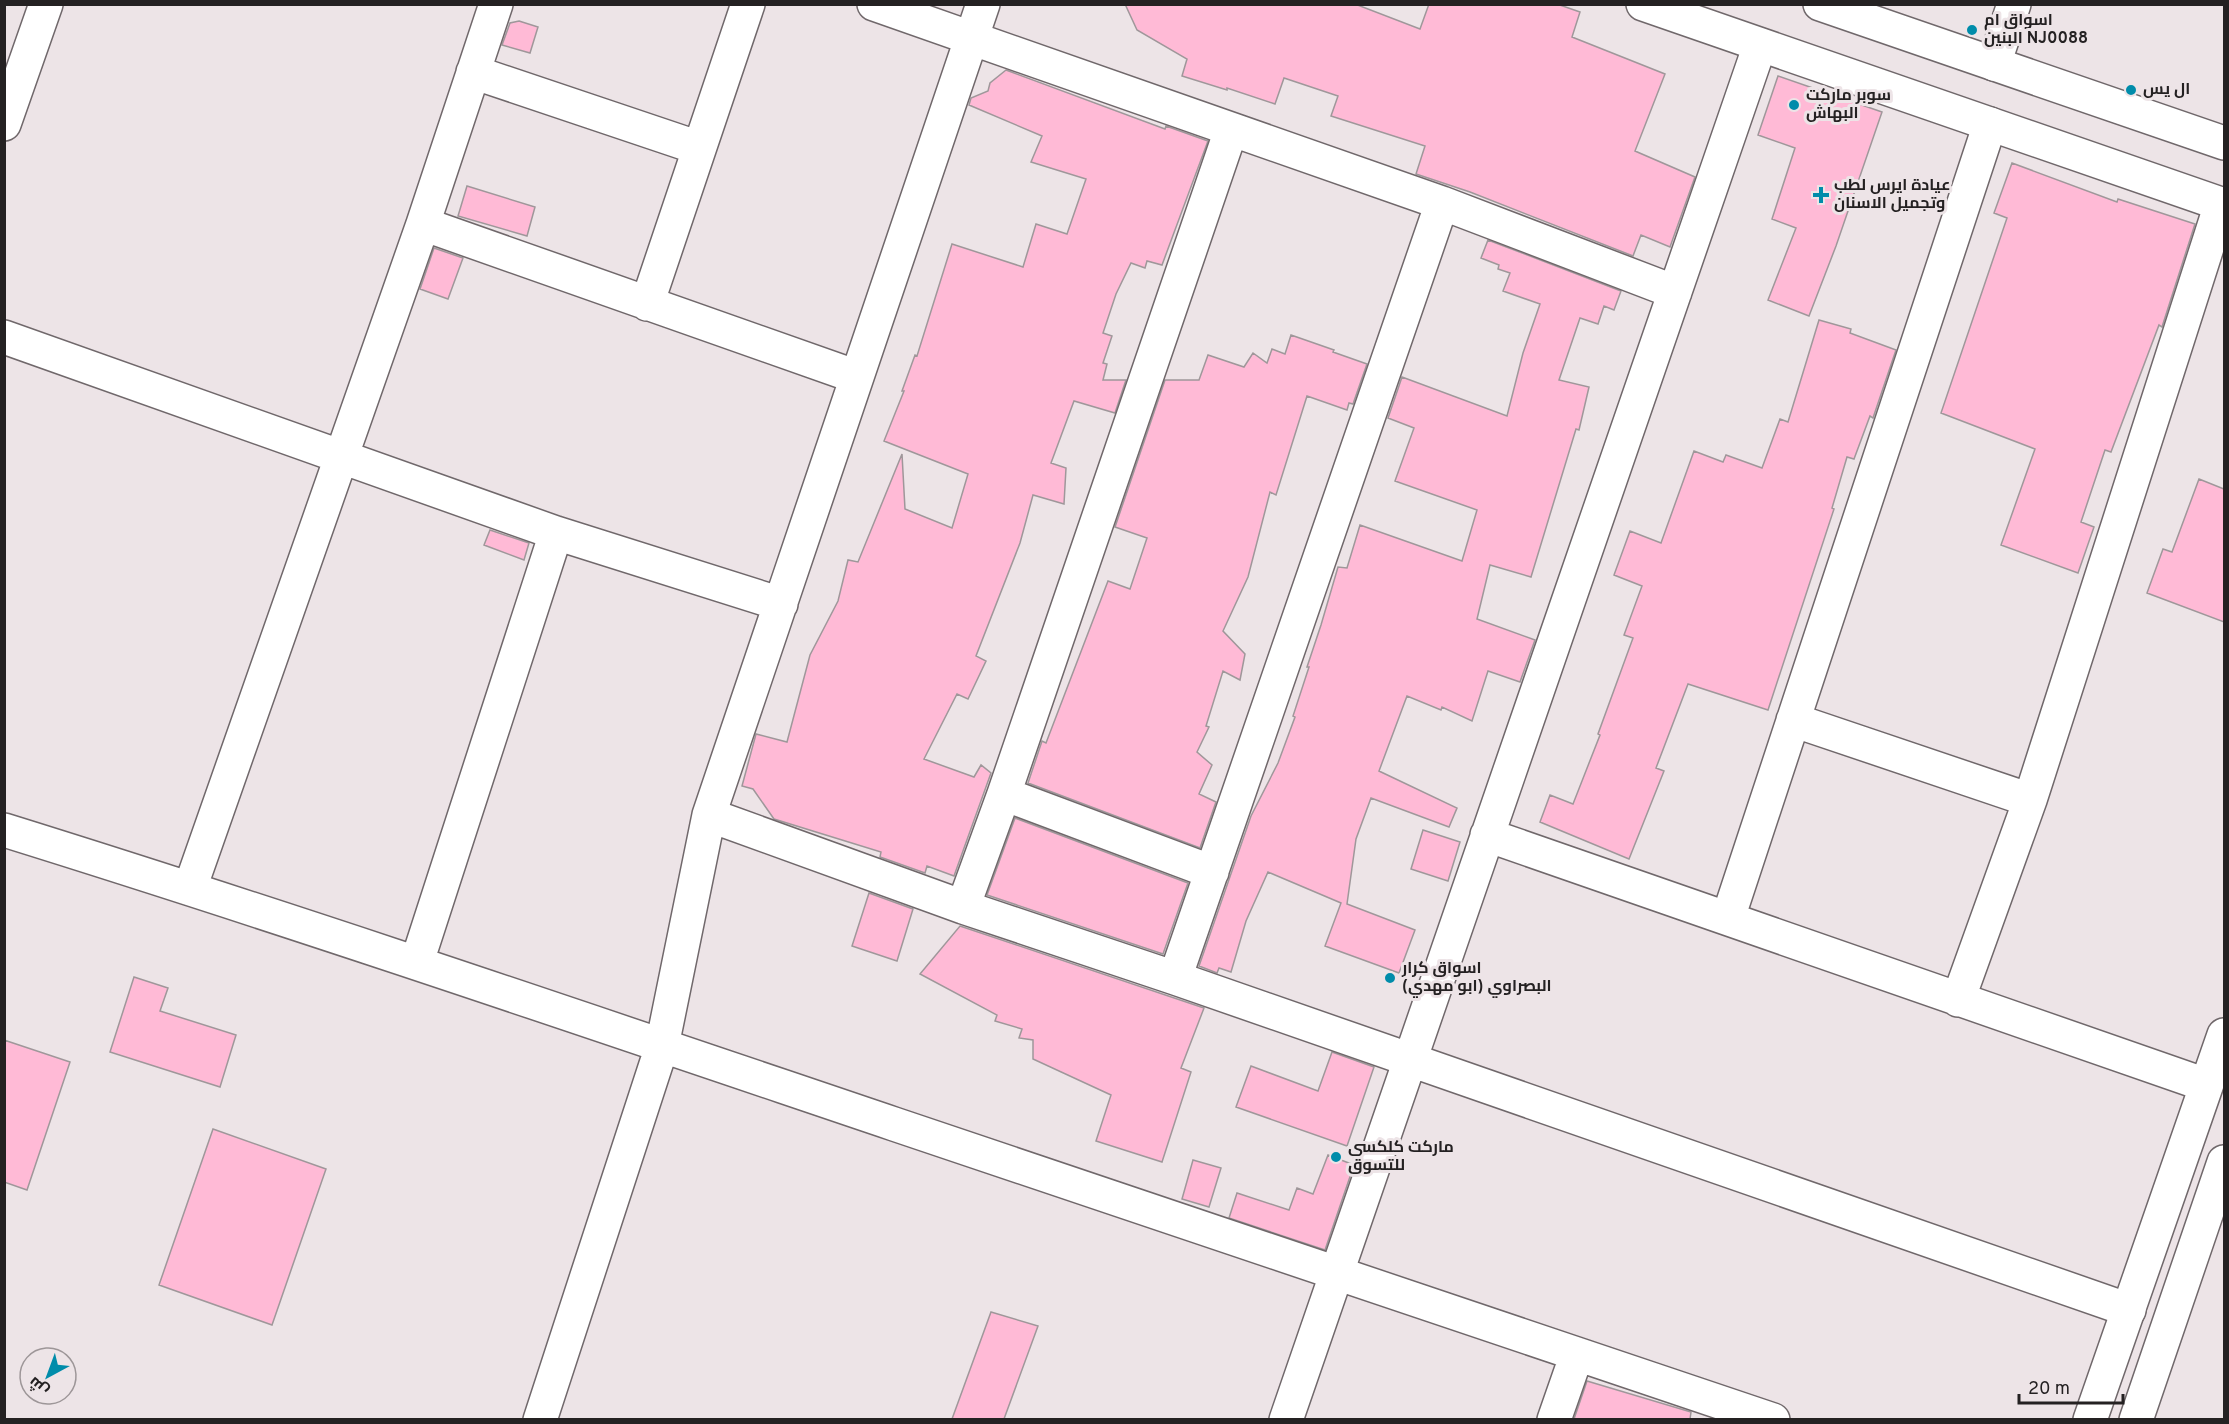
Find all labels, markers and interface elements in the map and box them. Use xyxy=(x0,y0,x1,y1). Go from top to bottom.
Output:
place label: اسواق ام البنين NJ0088 xyxy=(1984,11,2088,49)
marker: اسواق ام البنين NJ0088 xyxy=(1965,23,1979,37)
place label: ال يس xyxy=(2143,80,2190,100)
marker: ال يس xyxy=(2124,83,2138,97)
place label: سوبر ماركت البهاش xyxy=(1806,86,1891,124)
marker: سوبر ماركت البهاش xyxy=(1787,98,1801,112)
place label: عيادة ايرس لطب وتجميل الاسنان xyxy=(1834,176,1950,214)
marker: عيادة ايرس لطب وتجميل الاسنان xyxy=(1812,186,1830,204)
place label: اسواق كرار البصراوي (ابو مهدي) xyxy=(1401,959,1552,998)
marker: اسواق كرار البصراوي (ابو مهدي) xyxy=(1383,971,1397,985)
place label: ماركت كلكسي للتسوق xyxy=(1348,1138,1454,1176)
marker: ماركت كلكسي للتسوق xyxy=(1329,1150,1343,1164)
north arrow xyxy=(18,1346,78,1406)
scale bar xyxy=(2019,1367,2122,1405)
text: ش xyxy=(25,1372,54,1400)
text: 20 m xyxy=(2028,1378,2070,1401)

